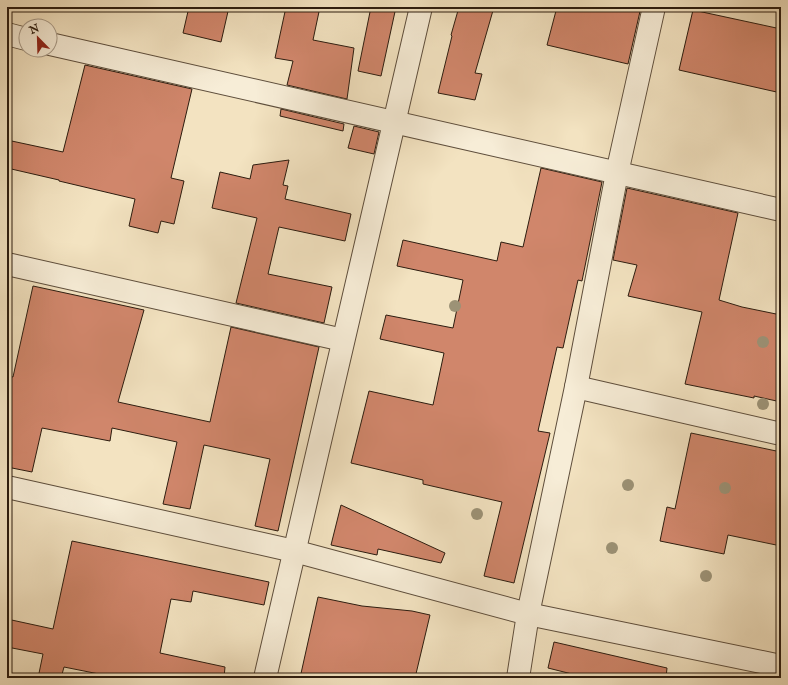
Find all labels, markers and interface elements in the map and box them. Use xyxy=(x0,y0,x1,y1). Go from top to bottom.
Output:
north arrow xyxy=(18,18,58,58)
text: N xyxy=(26,21,42,38)

